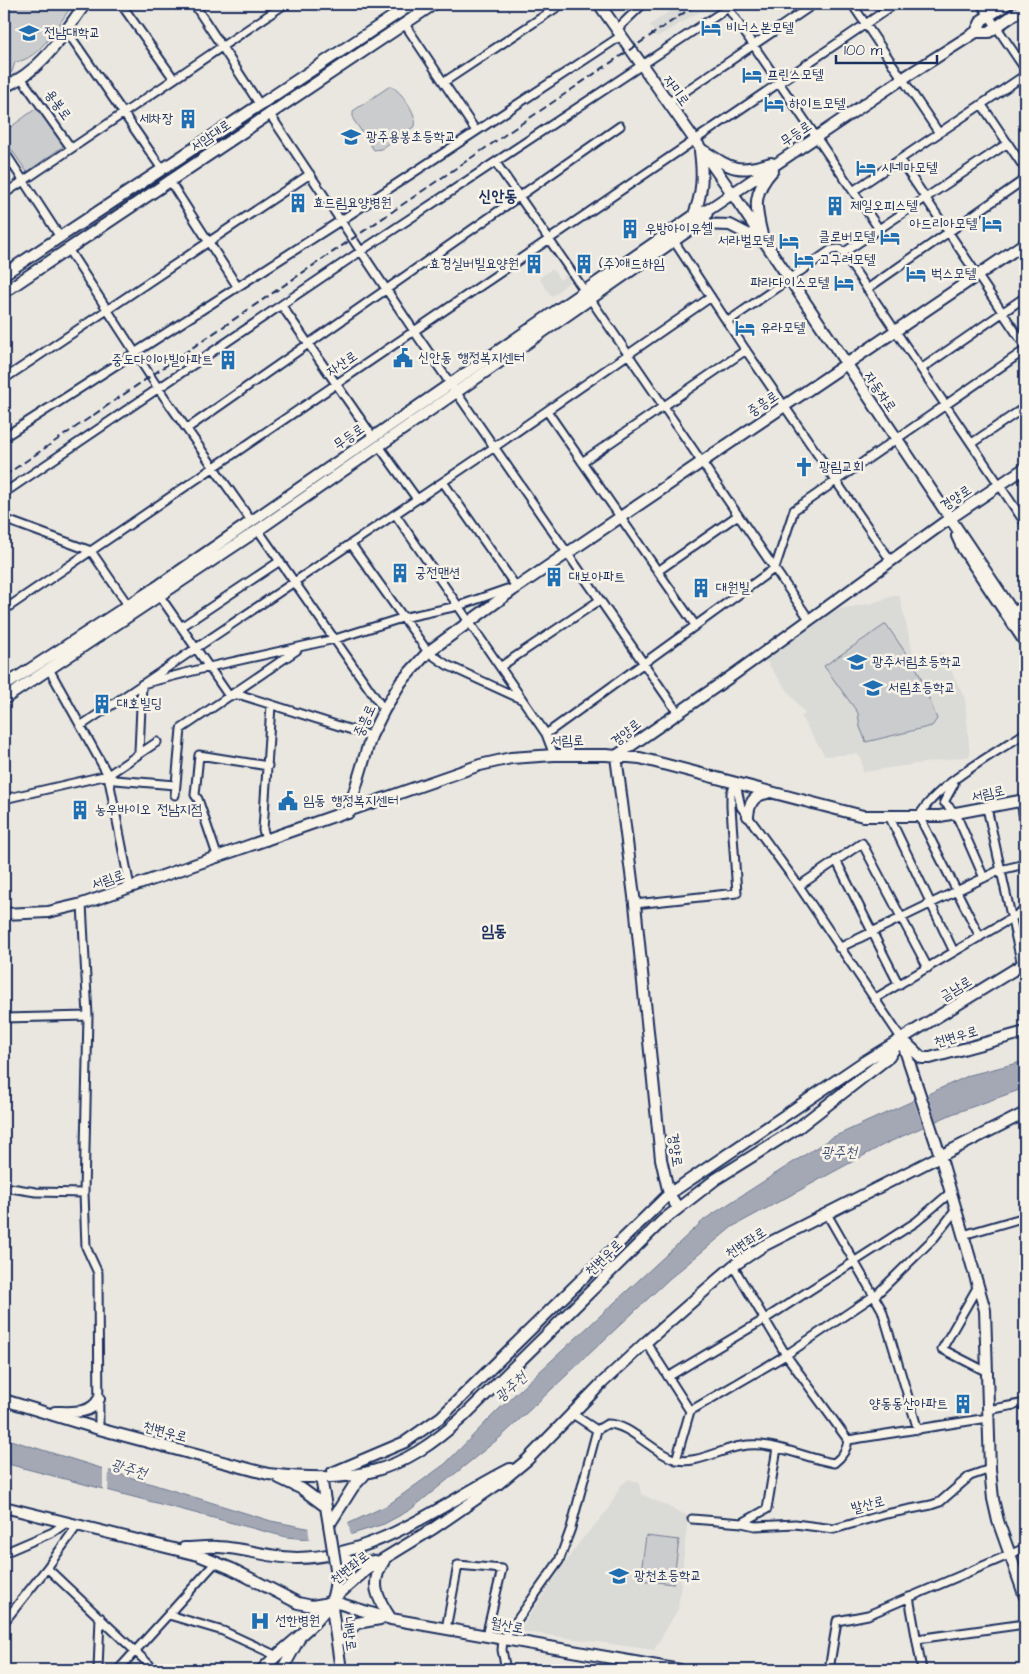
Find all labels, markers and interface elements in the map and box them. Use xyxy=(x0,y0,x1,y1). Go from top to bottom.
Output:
hotel icon: 비너스본모텔 xyxy=(700,17,722,39)
place label: 비너스본모텔 xyxy=(726,18,794,38)
school or university icon: 전남대학교 xyxy=(18,22,40,44)
place label: 전남대학교 xyxy=(44,23,100,43)
scale bar xyxy=(836,32,938,64)
text: 100 m xyxy=(844,40,883,61)
hotel icon: 프린스모텔 xyxy=(741,64,763,86)
place label: 프린스모텔 xyxy=(767,65,824,85)
street label: 자미로 xyxy=(658,71,694,111)
street label: 용봉로 xyxy=(40,85,76,125)
hotel icon: 하이트모텔 xyxy=(763,93,785,115)
place label: 하이트모텔 xyxy=(789,94,846,114)
building icon: 세차장 xyxy=(177,108,199,130)
place label: 세차장 xyxy=(139,109,174,129)
street label: 서암대로 xyxy=(187,115,235,157)
street label: 무등로 xyxy=(776,116,816,152)
school or university icon: 광주용봉초등학교 xyxy=(340,126,362,148)
place label: 광주용봉초등학교 xyxy=(366,127,456,147)
hotel icon: 시네마모텔 xyxy=(855,157,877,179)
place label: 시네마모텔 xyxy=(881,158,938,178)
district label: 신안동 xyxy=(479,185,517,207)
building icon: 효드림요양병원 xyxy=(287,192,309,214)
place label: 효드림요양병원 xyxy=(313,193,392,213)
building icon: 제일오피스텔 xyxy=(824,195,846,217)
place label: 제일오피스텔 xyxy=(850,196,918,216)
hotel icon: 아드리아모텔 xyxy=(981,213,1003,235)
place label: 아드리아모텔 xyxy=(909,214,978,234)
building icon: 우방아이유쉘 xyxy=(619,218,641,240)
place label: 우방아이유쉘 xyxy=(645,219,713,239)
hotel icon: 클로버모텔 xyxy=(879,226,901,248)
place label: 클로버모텔 xyxy=(819,227,876,247)
hotel icon: 서라벌모텔 xyxy=(778,230,800,252)
place label: 서라벌모텔 xyxy=(718,231,775,251)
hotel icon: 고구려모텔 xyxy=(793,249,815,271)
place label: 고구려모텔 xyxy=(819,250,876,270)
building icon: 효경실버빌요양원 xyxy=(523,253,545,275)
building icon: (주)애드하임 xyxy=(573,253,595,275)
place label: 효경실버빌요양원 xyxy=(429,254,519,274)
place label: (주)애드하임 xyxy=(599,254,664,274)
hotel icon: 벅스모텔 xyxy=(905,263,927,285)
place label: 벅스모텔 xyxy=(931,264,977,284)
hotel icon: 파라다이스모텔 xyxy=(833,272,855,294)
place label: 파라다이스모텔 xyxy=(750,273,830,293)
hotel icon: 유라모텔 xyxy=(734,317,756,339)
place label: 유라모텔 xyxy=(760,318,806,338)
street label: 자산로 xyxy=(322,346,362,382)
public building icon: 신안동 행정복지센터 xyxy=(392,347,414,369)
place label: 신안동 행정복지센터 xyxy=(418,348,525,368)
building icon: 중도다이아빌아파트 xyxy=(217,349,239,371)
place label: 중도다이아빌아파트 xyxy=(112,350,213,370)
street label: 자동차로 xyxy=(859,368,901,416)
street label: 중흥로 xyxy=(743,386,783,422)
street label: 무등로 xyxy=(329,419,369,455)
church icon: 광림교회 xyxy=(793,456,815,478)
place label: 광림교회 xyxy=(819,457,864,477)
street label: 경양로 xyxy=(936,480,976,516)
building icon: 궁전맨션 xyxy=(389,562,411,584)
place label: 궁전맨션 xyxy=(415,563,460,583)
building icon: 대보아파트 xyxy=(543,566,565,588)
place label: 대보아파트 xyxy=(569,567,625,587)
building icon: 대원빌 xyxy=(690,577,712,599)
place label: 대원빌 xyxy=(716,578,751,598)
school or university icon: 광주서림초등학교 xyxy=(846,651,868,673)
place label: 광주서림초등학교 xyxy=(872,652,962,672)
school or university icon: 서림초등학교 xyxy=(862,677,884,699)
place label: 서림초등학교 xyxy=(888,678,956,698)
building icon: 대호빌딩 xyxy=(91,693,113,715)
place label: 대호빌딩 xyxy=(117,694,162,714)
street label: 중흥로 xyxy=(349,701,381,741)
street label: 경양로 xyxy=(607,715,645,751)
street label: 서림로 xyxy=(550,731,584,751)
street label: 서림로 xyxy=(969,781,1007,807)
public building icon: 임동 행정복지센터 xyxy=(277,790,299,812)
place label: 임동 행정복지센터 xyxy=(303,791,399,811)
building icon: 농우바이오 전남지점 xyxy=(69,799,91,821)
place label: 농우바이오 전남지점 xyxy=(95,800,202,820)
street label: 서림로 xyxy=(89,865,127,895)
district label: 임동 xyxy=(481,920,507,942)
street label: 금남로 xyxy=(936,972,976,1006)
street label: 천변우로 xyxy=(932,1021,980,1053)
street label: 경양로 xyxy=(663,1132,687,1168)
water label: 광주천 xyxy=(821,1142,859,1163)
street label: 천변좌로 xyxy=(722,1222,770,1264)
street label: 천변우로 xyxy=(581,1235,627,1281)
water label: 광주천 xyxy=(491,1366,533,1407)
building icon: 양동동산아파트 xyxy=(952,1393,974,1415)
place label: 양동동산아파트 xyxy=(869,1394,948,1414)
street label: 천변우로 xyxy=(141,1417,189,1447)
water label: 광주천 xyxy=(109,1454,151,1485)
street label: 발산로 xyxy=(849,1491,887,1519)
street label: 천변좌로 xyxy=(326,1546,374,1590)
school or university icon: 광천초등학교 xyxy=(608,1565,630,1587)
place label: 광천초등학교 xyxy=(634,1566,702,1586)
hospital icon: 선한병원 xyxy=(249,1610,271,1632)
place label: 선한병원 xyxy=(275,1611,320,1631)
street label: 월산로 xyxy=(489,1613,525,1639)
street label: 내방로 xyxy=(337,1616,361,1652)

